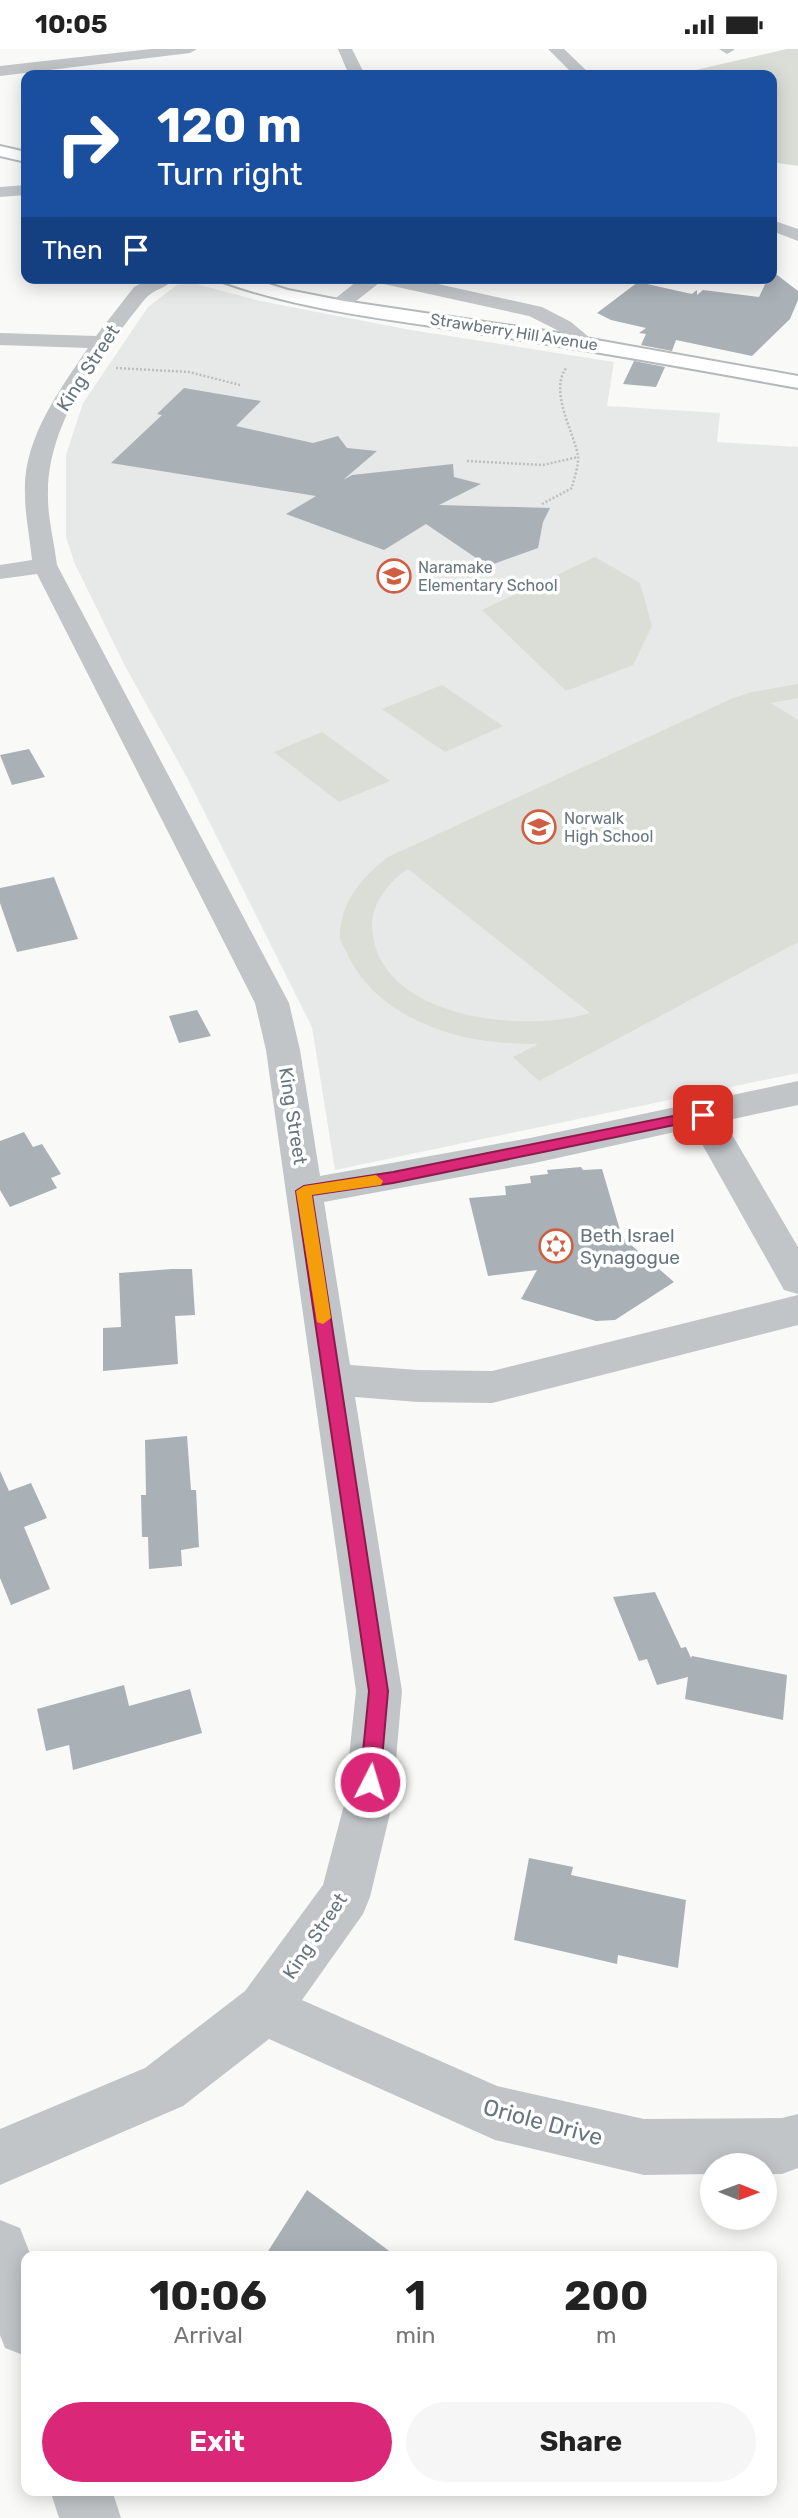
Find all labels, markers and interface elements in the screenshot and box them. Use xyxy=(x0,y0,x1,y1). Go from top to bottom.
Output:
text: 10:05 xyxy=(35,9,108,40)
text: 120 m xyxy=(157,96,302,154)
icon: right xyxy=(42,98,133,189)
text: Turn right xyxy=(157,155,302,193)
icon: arrive xyxy=(117,231,155,269)
text: Then xyxy=(42,235,103,266)
street label: Strawberry Hill Avenue xyxy=(429,309,599,355)
street label: King Street xyxy=(52,320,125,416)
school or university icon: Naramake Elementary School xyxy=(375,557,413,595)
place label: Naramake Elementary School xyxy=(418,558,558,595)
school or university icon: Norwalk High School xyxy=(520,808,558,846)
place label: Norwalk High School xyxy=(564,809,653,846)
street label: King Street xyxy=(274,1066,312,1167)
pin xyxy=(673,1085,733,1145)
icon: arrive xyxy=(684,1096,722,1134)
place label: Beth Israel Synagogue xyxy=(580,1224,680,1269)
synagogue icon: Beth Israel Synagogue xyxy=(537,1227,575,1265)
position arrow xyxy=(333,1745,407,1819)
street label: King Street xyxy=(278,1888,352,1983)
street label: Oriole Drive xyxy=(480,2093,606,2151)
north arrow xyxy=(700,2153,777,2229)
map controls xyxy=(700,2153,777,2230)
text: 10:06 xyxy=(150,2271,267,2321)
text: 1 xyxy=(405,2271,426,2321)
text: 200 xyxy=(564,2271,648,2321)
text: Arrival xyxy=(174,2321,243,2349)
text: min xyxy=(396,2321,436,2349)
text: m xyxy=(596,2321,617,2349)
button: Exit xyxy=(42,2402,392,2482)
button: Share xyxy=(406,2402,756,2482)

